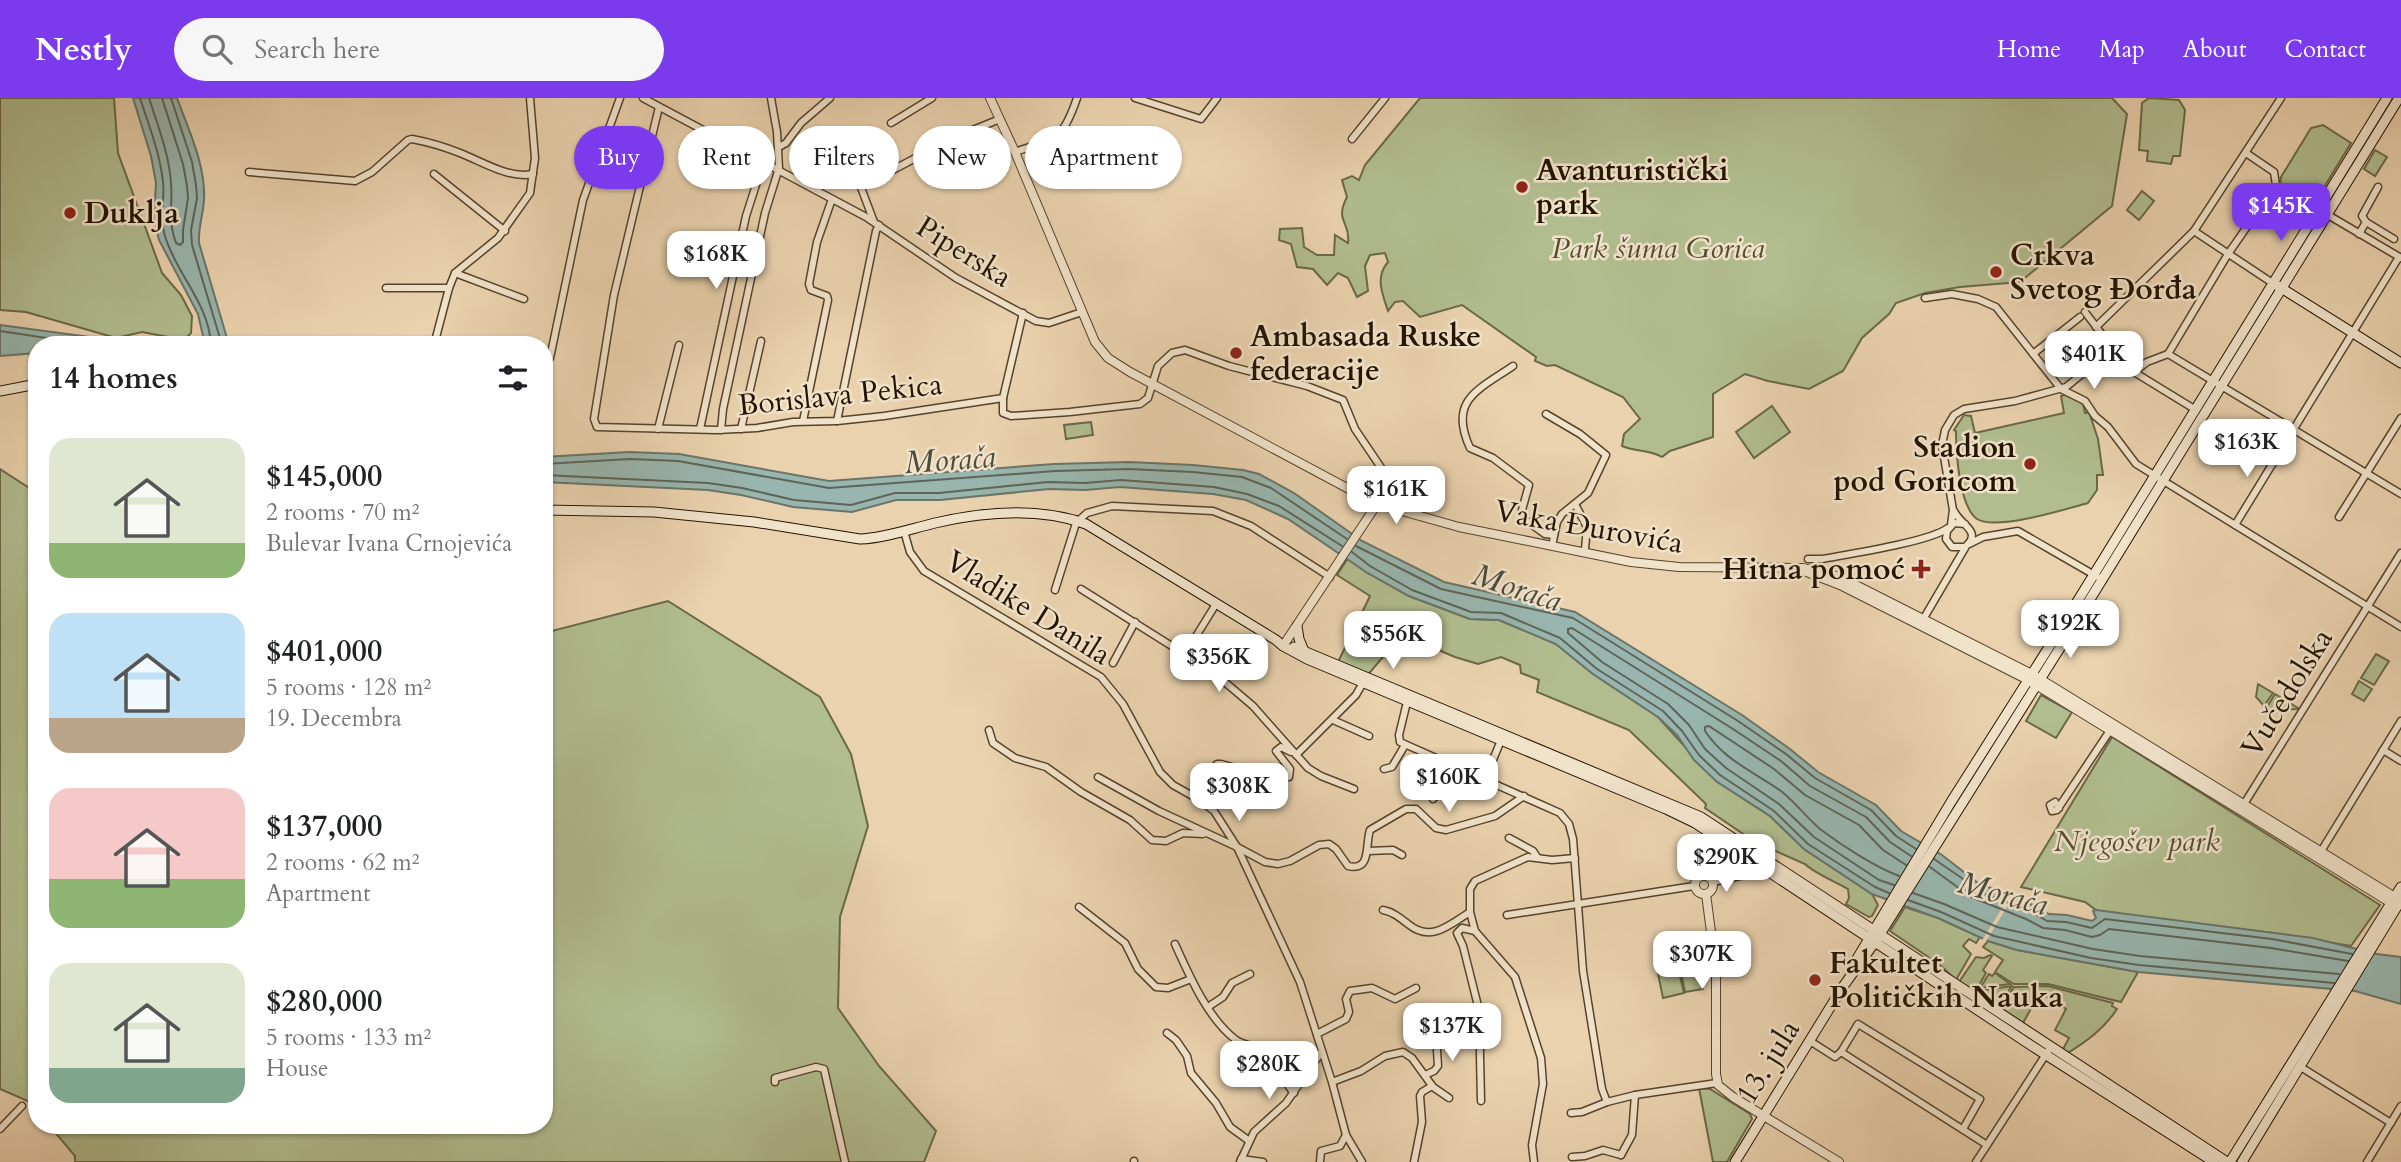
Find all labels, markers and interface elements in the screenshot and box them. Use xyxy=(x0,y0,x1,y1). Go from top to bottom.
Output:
search box xyxy=(174,18,664,81)
text: Nestly xyxy=(35,27,132,72)
icon: search xyxy=(198,30,236,68)
text: Search here xyxy=(254,32,380,67)
text: Home xyxy=(1997,33,2061,66)
text: Map xyxy=(2099,33,2145,66)
text: About xyxy=(2183,33,2247,66)
text: Contact xyxy=(2285,33,2366,66)
chip: Buy xyxy=(574,126,664,189)
chip: Rent xyxy=(678,126,775,189)
chip: Filters xyxy=(789,126,899,189)
chip: New xyxy=(913,126,1011,189)
chip: Apartment xyxy=(1025,126,1182,189)
place label: Avanturistički park xyxy=(1536,150,1729,225)
marker: Avanturistički park xyxy=(1514,179,1530,195)
pin: $145K xyxy=(2232,184,2330,243)
text: $145K xyxy=(2248,190,2314,221)
place label: Duklja xyxy=(84,193,179,234)
marker: Duklja xyxy=(62,205,78,221)
street label: Piperska xyxy=(908,207,1020,297)
park label: Park šuma Gorica xyxy=(1551,228,1765,269)
pin: $168K xyxy=(667,232,765,291)
place label: Crkva Svetog Đorđa xyxy=(2010,235,2197,310)
text: $168K xyxy=(683,238,749,269)
marker: Crkva Svetog Đorđa xyxy=(1988,264,2004,280)
place label: Ambasada Ruske federacije xyxy=(1250,316,1481,391)
pin: $401K xyxy=(2045,331,2143,391)
text: $401K xyxy=(2061,338,2127,369)
marker: Ambasada Ruske federacije xyxy=(1228,345,1244,361)
text: 14 homes xyxy=(49,358,178,399)
icon: filters xyxy=(494,359,532,397)
street label: Borislava Pekica xyxy=(736,364,944,426)
pin: $163K xyxy=(2198,420,2296,479)
text: $163K xyxy=(2214,426,2280,457)
place label: Stadion pod Goricom xyxy=(1833,427,2016,502)
water label: Morača xyxy=(903,435,997,485)
text: $145,000 xyxy=(266,456,382,497)
marker: Stadion pod Goricom xyxy=(2022,456,2038,472)
icon: home xyxy=(105,466,189,550)
pin: $161K xyxy=(1347,466,1445,526)
text: $161K xyxy=(1363,473,1429,504)
street label: Vaka Đurovića xyxy=(1492,490,1686,564)
text: 2 rooms · 70 m² xyxy=(266,497,419,528)
text: Bulevar Ivana Crnojevića xyxy=(266,528,512,559)
street label: Vladike Danila xyxy=(937,541,1119,675)
place label: Hitna pomoć xyxy=(1722,549,1905,590)
water label: Morača xyxy=(1467,553,1567,623)
marker: Hitna pomoć xyxy=(1911,559,1931,579)
pin: $192K xyxy=(2021,601,2119,660)
text: $192K xyxy=(2037,607,2103,638)
pin: $556K xyxy=(1344,612,1442,671)
text: $556K xyxy=(1360,618,1426,649)
street label: Vučedolska xyxy=(2231,621,2343,765)
text: $401,000 xyxy=(266,631,382,672)
pin: $356K xyxy=(1170,634,1268,694)
icon: home xyxy=(105,641,189,725)
text: $356K xyxy=(1186,641,1252,672)
text: 5 rooms · 128 m² xyxy=(266,672,431,703)
text: 19. Decembra xyxy=(266,703,402,734)
pin: $160K xyxy=(1400,754,1498,814)
text: $160K xyxy=(1416,761,1482,792)
pin: $308K xyxy=(1190,764,1288,823)
text: $308K xyxy=(1206,770,1272,801)
text: $137,000 xyxy=(266,806,382,847)
icon: home xyxy=(105,816,189,900)
park label: Njegošev park xyxy=(2054,821,2220,862)
pin: $290K xyxy=(1677,834,1775,894)
text: $290K xyxy=(1693,841,1759,872)
text: 2 rooms · 62 m² xyxy=(266,847,419,878)
water label: Morača xyxy=(1953,861,2053,927)
text: Apartment xyxy=(266,878,370,909)
pin: $307K xyxy=(1653,932,1751,991)
text: $307K xyxy=(1669,938,1735,969)
place label: Fakultet Političkih Nauka xyxy=(1829,943,2063,1018)
marker: Fakultet Političkih Nauka xyxy=(1807,972,1823,988)
text: $280,000 xyxy=(266,981,382,1022)
icon: home xyxy=(105,991,189,1075)
pin: $137K xyxy=(1403,1004,1501,1063)
text: $137K xyxy=(1419,1010,1485,1041)
street label: 13. jula xyxy=(1726,1012,1810,1112)
text: 5 rooms · 133 m² xyxy=(266,1022,431,1053)
pin: $280K xyxy=(1220,1042,1318,1101)
text: $280K xyxy=(1236,1048,1302,1079)
text: House xyxy=(266,1053,328,1084)

